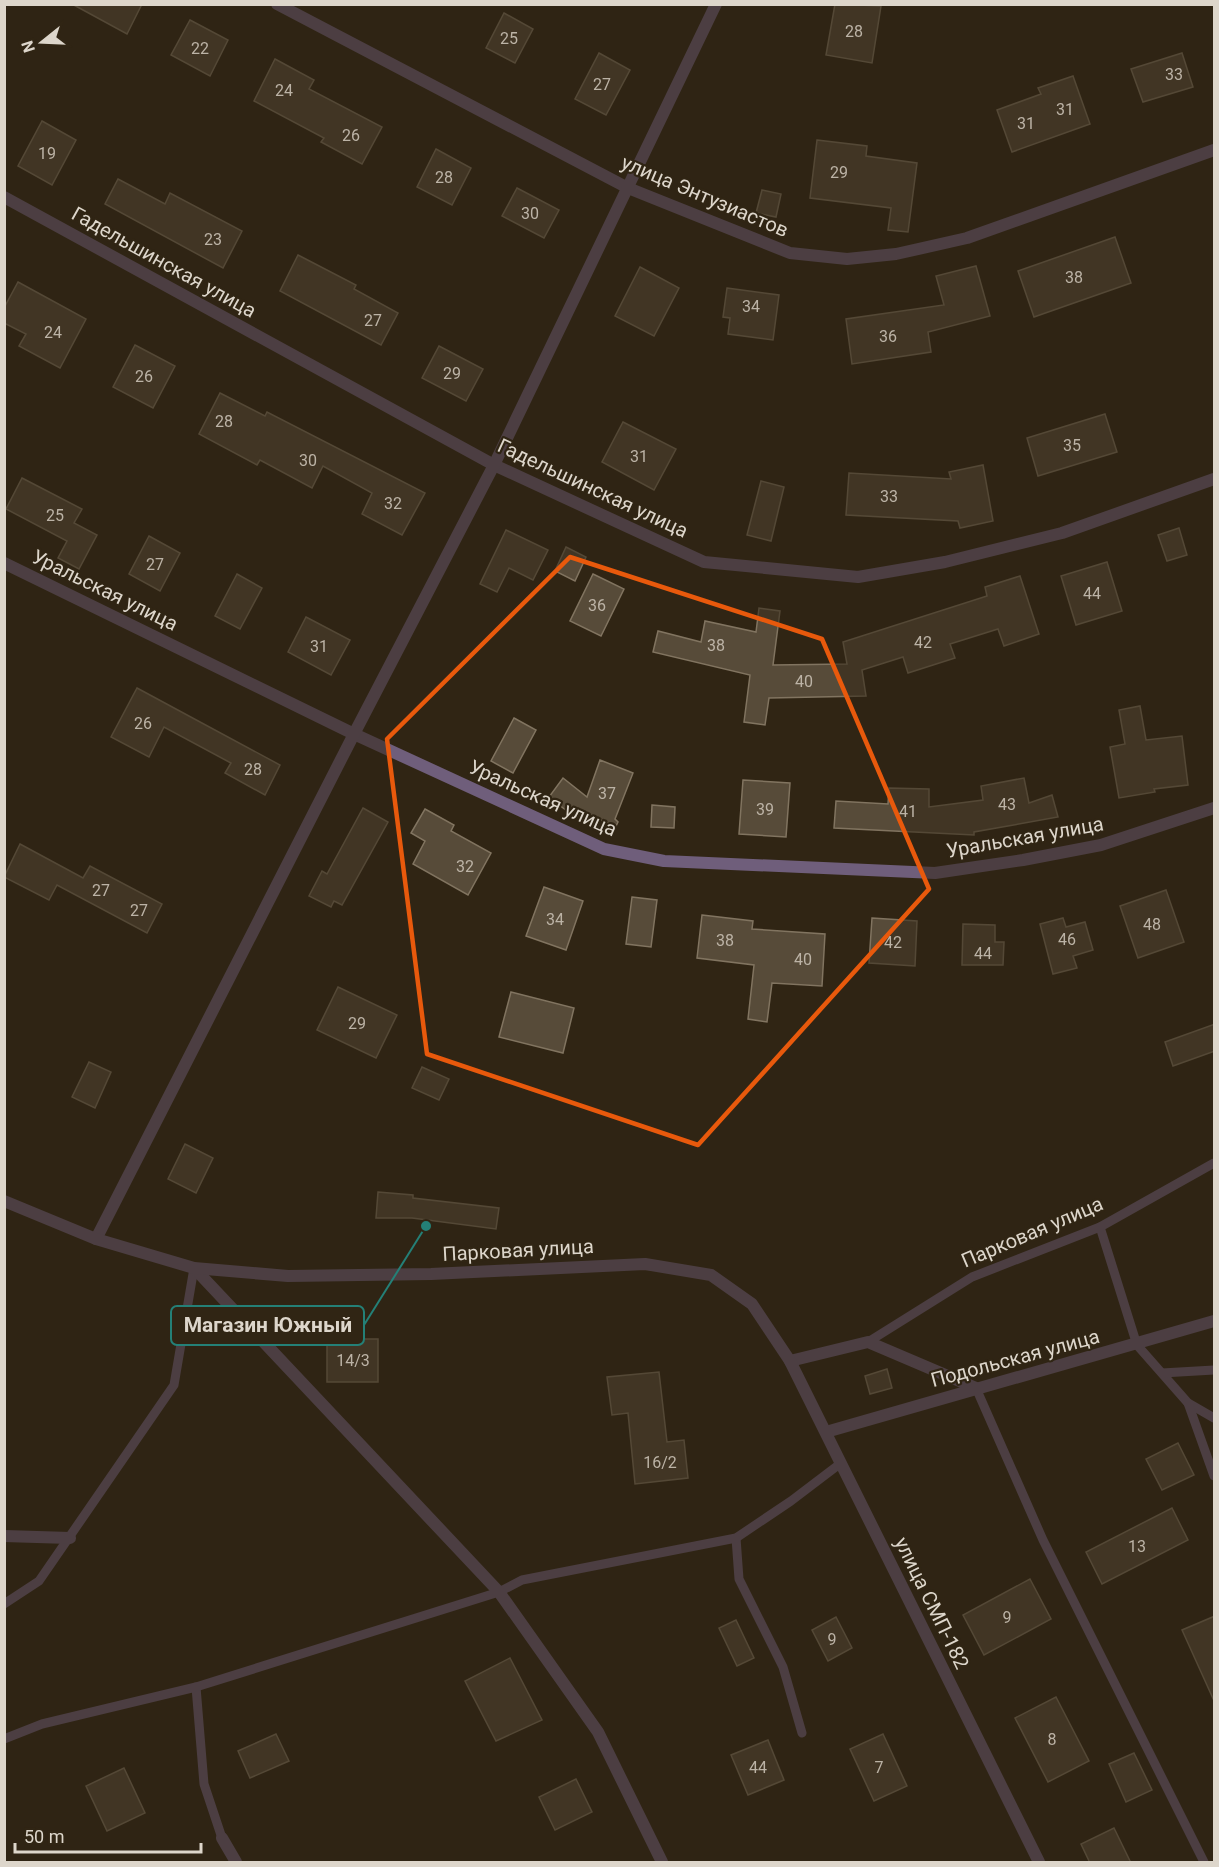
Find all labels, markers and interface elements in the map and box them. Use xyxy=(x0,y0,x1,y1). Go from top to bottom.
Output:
north arrow xyxy=(12,12,72,72)
house number: 28 xyxy=(845,22,863,41)
house number: 25 xyxy=(500,29,518,48)
text: N xyxy=(17,38,39,55)
house number: 22 xyxy=(191,39,209,58)
house number: 33 xyxy=(1165,65,1183,84)
house number: 27 xyxy=(593,75,611,94)
house number: 24 xyxy=(275,81,293,100)
house number: 31 xyxy=(1056,100,1074,119)
house number: 31 xyxy=(1017,114,1035,133)
house number: 26 xyxy=(342,126,360,145)
house number: 19 xyxy=(38,144,56,163)
street label: улица Энтузиастов xyxy=(618,150,792,242)
house number: 29 xyxy=(830,163,848,182)
house number: 28 xyxy=(435,168,453,187)
street label: Гадельшинская улица xyxy=(68,201,260,323)
house number: 30 xyxy=(521,204,539,223)
house number: 23 xyxy=(204,230,222,249)
house number: 38 xyxy=(1065,268,1083,287)
house number: 34 xyxy=(742,297,760,316)
house number: 27 xyxy=(364,311,382,330)
house number: 24 xyxy=(44,323,62,342)
house number: 36 xyxy=(879,327,897,346)
house number: 29 xyxy=(443,364,461,383)
house number: 26 xyxy=(135,367,153,386)
house number: 28 xyxy=(215,412,233,431)
street label: Гадельшинская улица xyxy=(494,433,692,543)
house number: 35 xyxy=(1063,436,1081,455)
house number: 31 xyxy=(630,447,648,466)
house number: 30 xyxy=(299,451,317,470)
house number: 33 xyxy=(880,487,898,506)
house number: 32 xyxy=(384,494,402,513)
house number: 25 xyxy=(46,506,64,525)
street label: Уральская улица xyxy=(28,544,182,636)
house number: 27 xyxy=(146,555,164,574)
house number: 44 xyxy=(1083,584,1101,603)
house number: 36 xyxy=(588,596,606,615)
house number: 42 xyxy=(914,633,932,652)
house number: 38 xyxy=(707,636,725,655)
house number: 31 xyxy=(310,637,328,656)
house number: 40 xyxy=(795,672,813,691)
house number: 26 xyxy=(134,714,152,733)
street label: Уральская улица xyxy=(465,755,621,841)
house number: 28 xyxy=(244,760,262,779)
house number: 37 xyxy=(598,784,616,803)
house number: 43 xyxy=(998,795,1016,814)
house number: 39 xyxy=(756,800,774,819)
house number: 41 xyxy=(899,802,917,821)
street label: Уральская улица xyxy=(945,811,1105,863)
house number: 32 xyxy=(456,857,474,876)
house number: 27 xyxy=(92,881,110,900)
house number: 27 xyxy=(130,901,148,920)
house number: 34 xyxy=(546,910,564,929)
house number: 48 xyxy=(1143,915,1161,934)
house number: 46 xyxy=(1058,930,1076,949)
house number: 38 xyxy=(716,931,734,950)
house number: 42 xyxy=(884,933,902,952)
house number: 44 xyxy=(974,944,992,963)
house number: 40 xyxy=(794,950,812,969)
house number: 29 xyxy=(348,1014,366,1033)
street label: Парковая улица xyxy=(958,1191,1106,1273)
street label: Парковая улица xyxy=(442,1234,594,1266)
callout: Магазин Южный xyxy=(171,1306,364,1345)
text: Магазин Южный xyxy=(184,1313,352,1337)
street label: Подольская улица xyxy=(928,1324,1102,1392)
house number: 14/3 xyxy=(336,1351,370,1370)
house number: 16/2 xyxy=(643,1453,677,1472)
street label: улица СМП-182 xyxy=(890,1533,974,1673)
house number: 13 xyxy=(1128,1537,1146,1556)
house number: 9 xyxy=(1003,1608,1012,1627)
house number: 9 xyxy=(828,1630,837,1649)
house number: 8 xyxy=(1048,1730,1057,1749)
house number: 44 xyxy=(749,1758,767,1777)
house number: 7 xyxy=(875,1758,884,1777)
scale bar xyxy=(15,1816,201,1854)
text: 50 m xyxy=(24,1826,64,1847)

